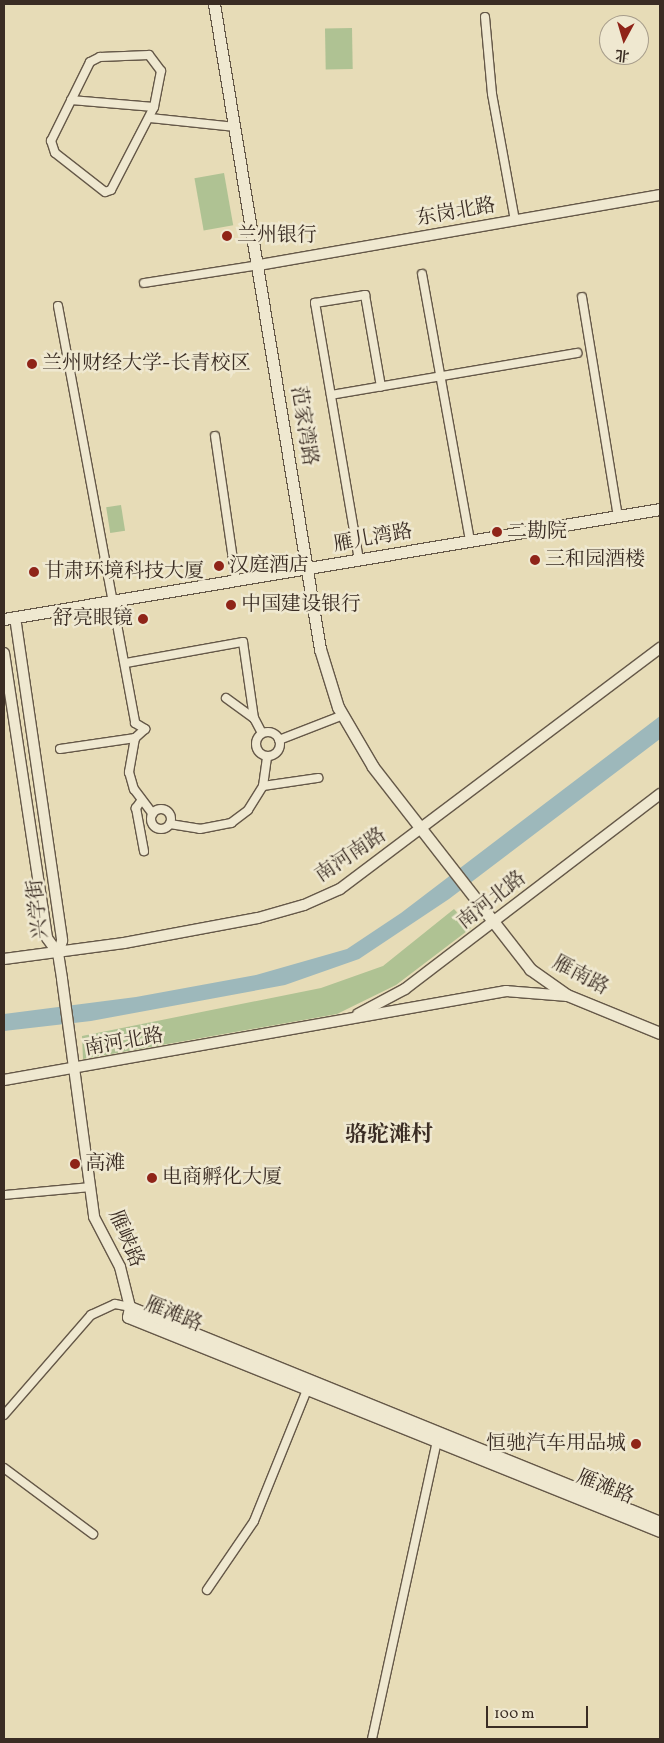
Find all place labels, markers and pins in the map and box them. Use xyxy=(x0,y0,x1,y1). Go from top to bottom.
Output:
place label: 兰州银行 xyxy=(237,224,317,248)
marker: 兰州银行 xyxy=(221,230,233,242)
place label: 兰州财经大学-长青校区 xyxy=(42,352,250,376)
marker: 兰州财经大学-长青校区 xyxy=(26,358,38,370)
place label: 二勘院 xyxy=(507,520,567,544)
marker: 二勘院 xyxy=(491,526,503,538)
place label: 三和园酒楼 xyxy=(545,548,645,572)
place label: 汉庭酒店 xyxy=(229,554,309,578)
marker: 三和园酒楼 xyxy=(529,554,541,566)
place label: 甘肃环境科技大厦 xyxy=(44,560,204,584)
marker: 汉庭酒店 xyxy=(213,560,225,572)
marker: 甘肃环境科技大厦 xyxy=(28,566,40,578)
place label: 中国建设银行 xyxy=(241,593,361,617)
marker: 中国建设银行 xyxy=(225,599,237,611)
place label: 舒亮眼镜 xyxy=(53,607,133,631)
marker: 舒亮眼镜 xyxy=(137,613,149,625)
place label: 高滩 xyxy=(85,1152,125,1176)
marker: 高滩 xyxy=(69,1158,81,1170)
place label: 电商孵化大厦 xyxy=(162,1166,282,1190)
marker: 电商孵化大厦 xyxy=(146,1172,158,1184)
place label: 恒驰汽车用品城 xyxy=(486,1432,626,1456)
marker: 恒驰汽车用品城 xyxy=(630,1438,642,1450)

